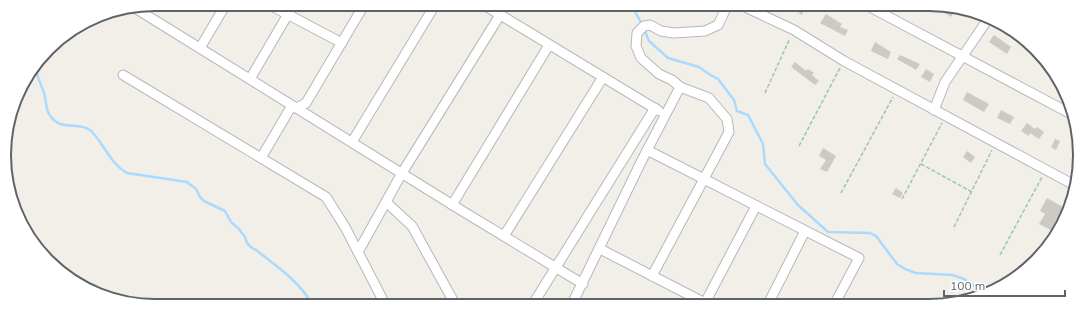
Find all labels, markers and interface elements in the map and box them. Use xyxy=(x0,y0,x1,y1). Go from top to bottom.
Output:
scale bar xyxy=(944,272,1065,298)
text: 100 m xyxy=(950,278,985,293)

